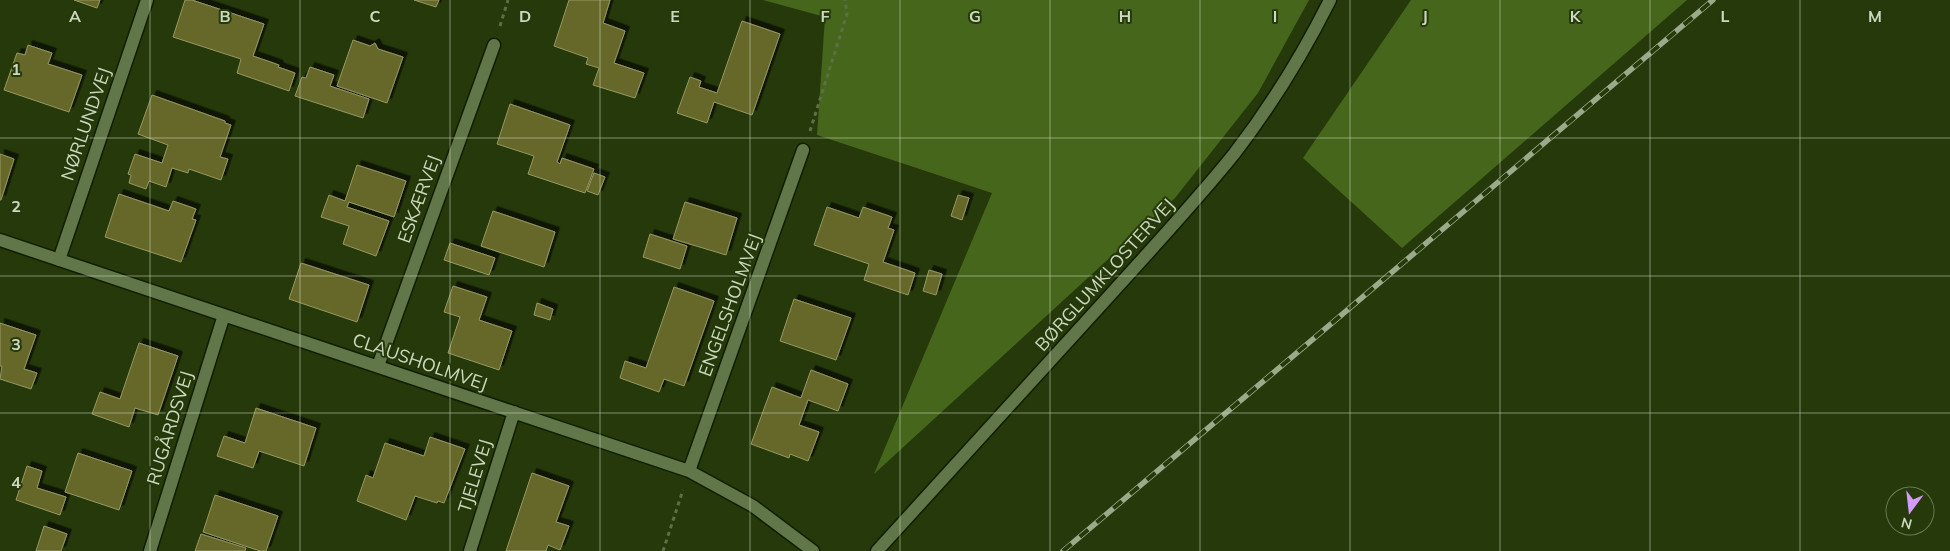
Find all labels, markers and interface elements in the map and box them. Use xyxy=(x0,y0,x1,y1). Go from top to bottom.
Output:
text: A xyxy=(69,6,81,26)
text: B xyxy=(219,6,231,26)
text: C xyxy=(370,6,381,26)
text: D xyxy=(519,6,531,26)
text: E xyxy=(670,6,680,26)
text: F xyxy=(820,6,830,26)
text: G xyxy=(969,6,981,26)
text: H xyxy=(1119,6,1131,26)
text: I xyxy=(1273,6,1277,26)
text: J xyxy=(1422,6,1428,26)
text: K xyxy=(1570,6,1582,26)
text: L xyxy=(1721,6,1730,26)
text: M xyxy=(1868,6,1882,26)
text: 1 xyxy=(11,59,21,79)
street label: NØRLUNDVEJ xyxy=(55,64,116,183)
street label: ESKÆRVEJ xyxy=(392,152,445,246)
street label: BØRGLUMKLOSTERVEJ xyxy=(1030,193,1179,356)
text: 2 xyxy=(11,196,21,216)
street label: ENGELSHOLMVEJ xyxy=(693,230,766,380)
street label: CLAUSHOLMVEJ xyxy=(350,328,491,395)
text: 3 xyxy=(11,334,21,354)
street label: RUGÅRDSVEJ xyxy=(141,368,198,488)
street label: TJELEVEJ xyxy=(452,436,497,515)
text: 4 xyxy=(11,472,21,492)
north arrow xyxy=(1885,486,1935,536)
text: N xyxy=(1899,513,1914,534)

